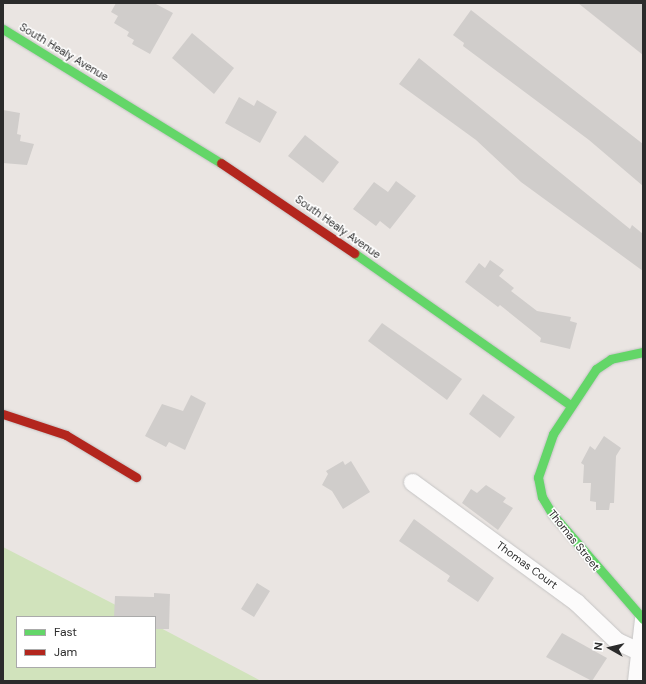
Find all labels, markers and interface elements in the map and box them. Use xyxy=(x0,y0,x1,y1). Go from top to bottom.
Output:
street label: South Healy Avenue xyxy=(17,20,111,84)
street label: South Healy Avenue xyxy=(293,193,383,261)
street label: Thomas Street xyxy=(545,507,603,573)
street label: Thomas Court xyxy=(494,538,560,592)
legend xyxy=(16,616,156,668)
text: Fast xyxy=(54,624,77,640)
north arrow xyxy=(590,628,630,668)
text: N xyxy=(591,641,606,651)
text: Jam xyxy=(54,644,77,660)

